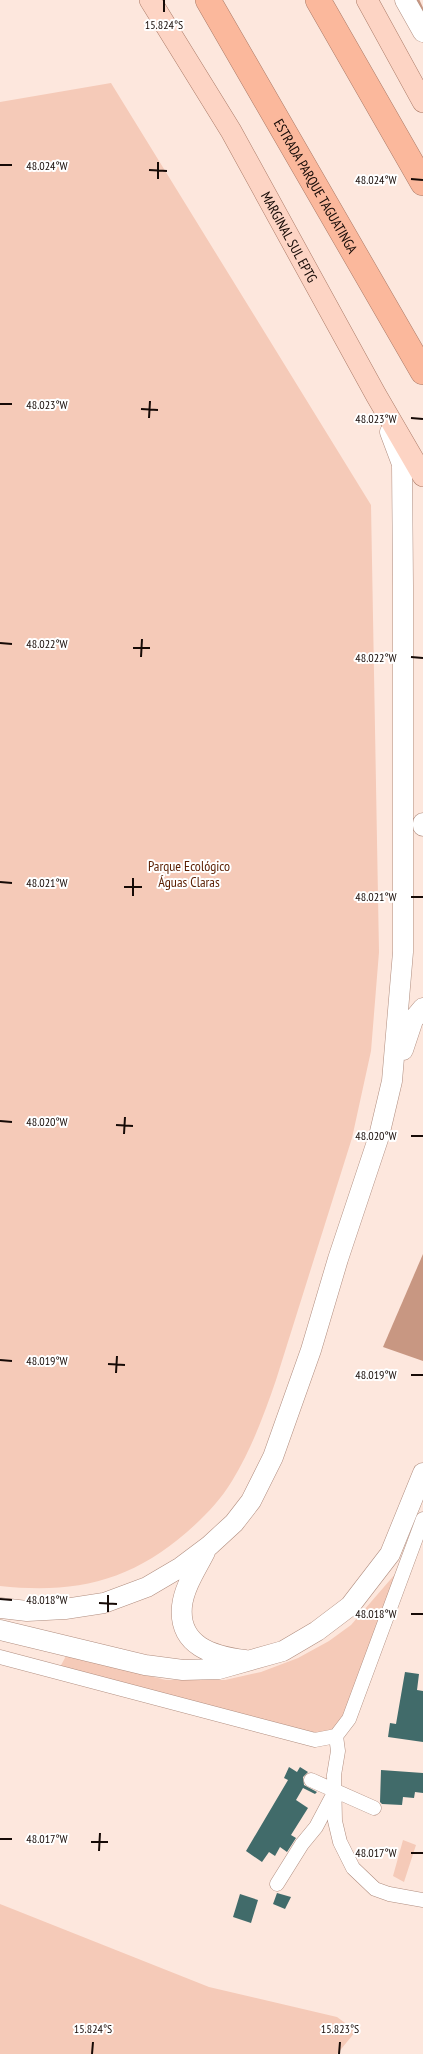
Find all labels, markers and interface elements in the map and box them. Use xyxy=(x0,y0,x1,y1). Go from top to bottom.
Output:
text: 15.824°S xyxy=(145,17,183,32)
street label: ESTRADA PARQUE TAGUATINGA xyxy=(270,116,362,257)
text: 48.024°W xyxy=(26,158,68,173)
text: 48.024°W xyxy=(355,172,397,187)
street label: MARGINAL SUL EPTG xyxy=(257,188,321,286)
text: 48.023°W xyxy=(26,397,68,412)
text: 48.023°W xyxy=(355,411,397,426)
text: 48.022°W xyxy=(26,636,68,651)
text: 48.022°W xyxy=(355,650,397,665)
park label: Parque Ecológico Águas Claras xyxy=(148,857,230,891)
text: 48.021°W xyxy=(26,875,68,890)
text: 48.021°W xyxy=(355,889,397,904)
text: 48.020°W xyxy=(26,1114,68,1129)
text: 48.020°W xyxy=(355,1128,397,1143)
text: 48.019°W xyxy=(26,1353,68,1368)
text: 48.019°W xyxy=(355,1367,397,1382)
text: 48.018°W xyxy=(26,1592,68,1607)
text: 48.018°W xyxy=(355,1606,397,1621)
text: 48.017°W xyxy=(26,1831,68,1846)
text: 48.017°W xyxy=(355,1845,397,1860)
text: 15.824°S xyxy=(74,2021,112,2036)
text: 15.823°S xyxy=(321,2021,359,2036)

